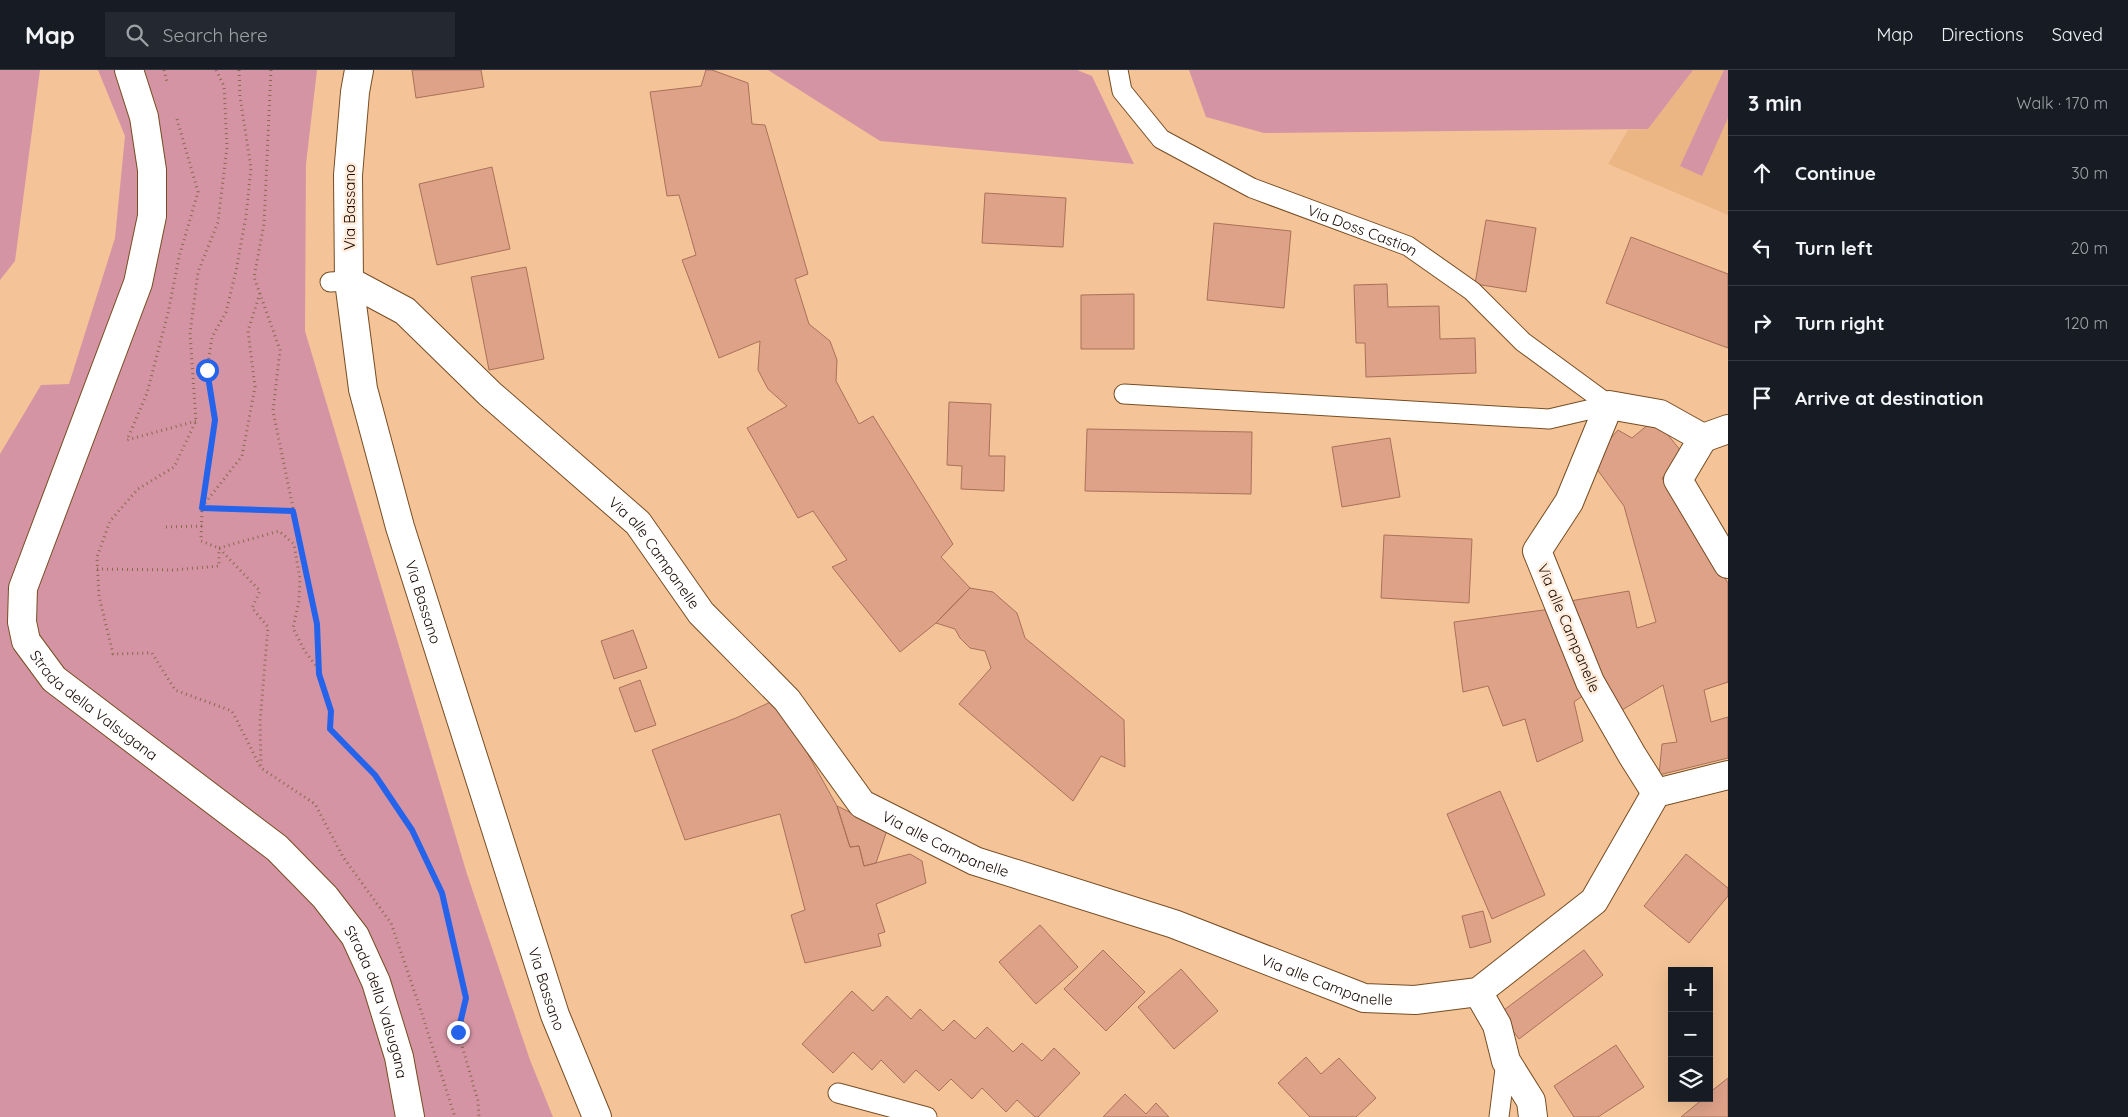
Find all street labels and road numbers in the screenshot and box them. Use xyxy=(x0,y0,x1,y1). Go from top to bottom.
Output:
street label: Via Bassano xyxy=(340,164,359,250)
street label: Via Doss Castion xyxy=(1305,200,1422,260)
street label: Via alle Campanelle xyxy=(605,492,704,612)
street label: Via Bassano xyxy=(402,558,446,646)
street label: Via alle Campanelle xyxy=(1533,561,1605,695)
street label: Strada della Valsugana xyxy=(26,646,162,764)
street label: Via alle Campanelle xyxy=(879,806,1012,881)
street label: Strada della Valsugana xyxy=(340,921,412,1080)
street label: Via Bassano xyxy=(525,945,570,1033)
street label: Via alle Campanelle xyxy=(1259,949,1393,1009)

